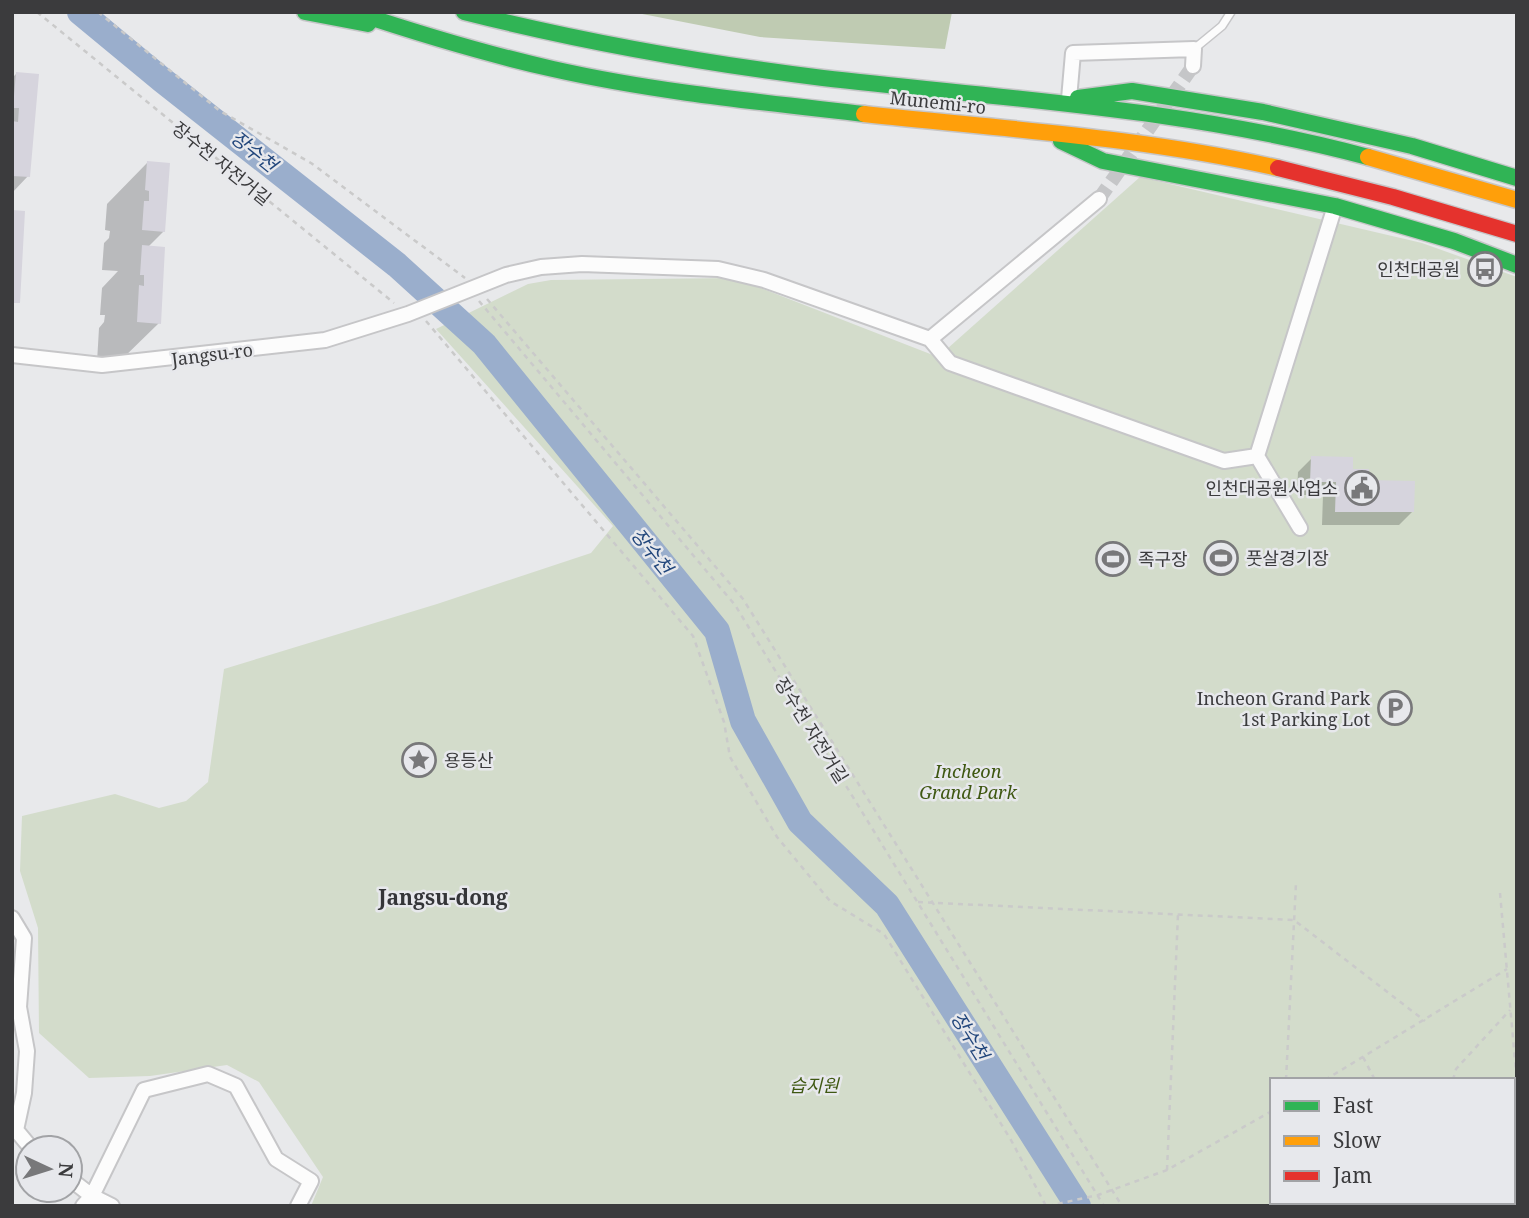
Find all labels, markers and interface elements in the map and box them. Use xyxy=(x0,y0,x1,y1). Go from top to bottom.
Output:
street label: Munemi-ro xyxy=(889,85,987,119)
street label: 장수천 자전거길 xyxy=(168,116,276,210)
water label: 장수천 xyxy=(225,124,284,179)
bus stop icon: 인천대공원 xyxy=(1466,250,1504,288)
place label: 인천대공원 xyxy=(1377,257,1460,281)
street label: Jangsu-ro xyxy=(169,337,254,371)
public building icon: 인천대공원사업소 xyxy=(1343,469,1381,507)
place label: 인천대공원사업소 xyxy=(1206,476,1338,500)
water label: 장수천 xyxy=(625,522,680,581)
sports icon: 풋살경기장 xyxy=(1202,539,1240,577)
sports icon: 족구장 xyxy=(1094,540,1132,578)
place label: 풋살경기장 xyxy=(1246,546,1329,570)
place label: 족구장 xyxy=(1138,547,1188,571)
street label: 장수천 자전거길 xyxy=(770,672,854,788)
place label: Incheon Grand Park 1st Parking Lot xyxy=(1197,686,1370,731)
parking icon: Incheon Grand Park 1st Parking Lot xyxy=(1376,689,1414,727)
place icon: 용등산 xyxy=(400,741,438,779)
place label: 용등산 xyxy=(444,748,494,772)
park label: Incheon Grand Park xyxy=(919,759,1017,804)
district label: Jangsu-dong xyxy=(377,883,508,911)
water label: 장수천 xyxy=(945,1007,996,1066)
park label: 습지원 xyxy=(789,1073,840,1097)
legend xyxy=(1270,1078,1515,1204)
text: Fast xyxy=(1333,1091,1373,1119)
text: Slow xyxy=(1333,1126,1382,1154)
north arrow xyxy=(14,1134,84,1204)
text: Jam xyxy=(1332,1161,1372,1189)
text: N xyxy=(52,1162,79,1179)

